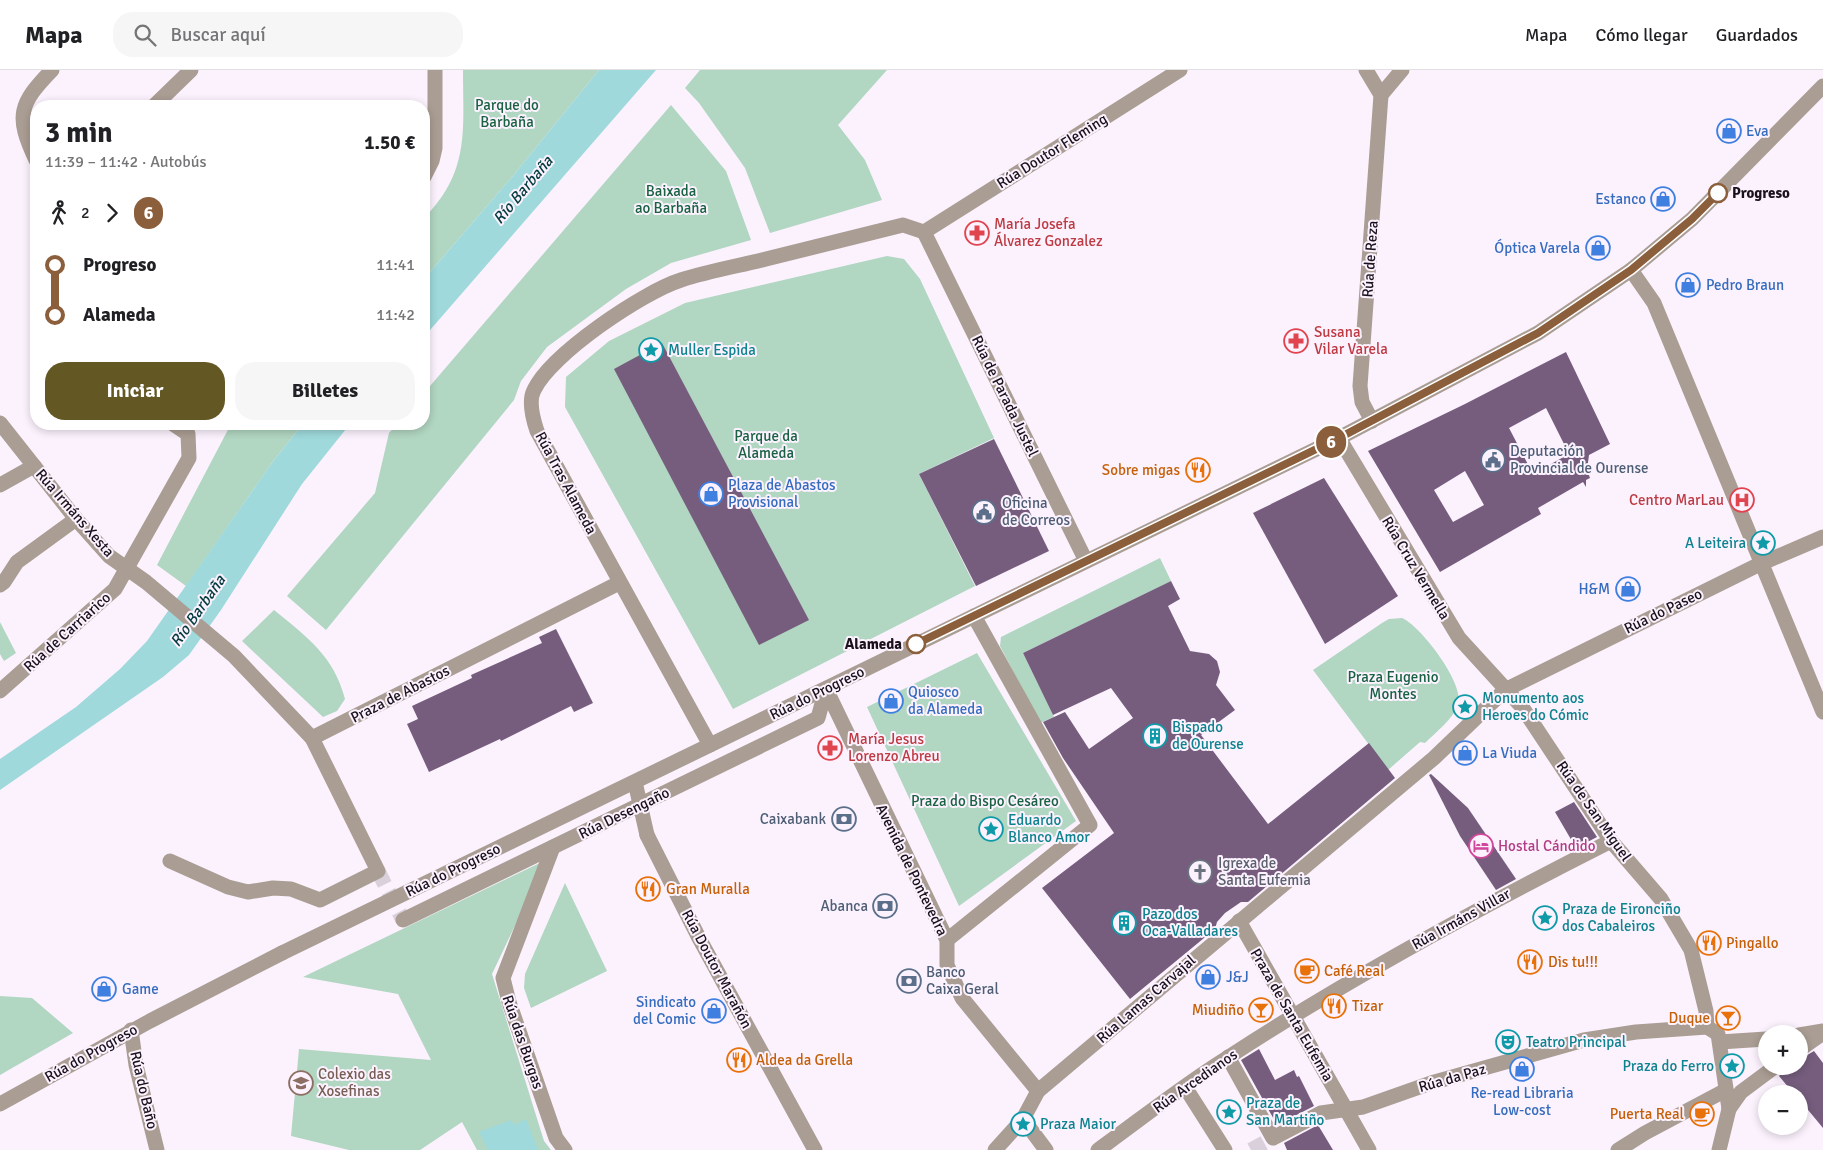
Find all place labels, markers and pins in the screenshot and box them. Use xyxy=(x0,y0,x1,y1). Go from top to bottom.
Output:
shop icon: Eva xyxy=(1716,118,1742,144)
place label: Eva xyxy=(1746,122,1769,140)
marker: Progreso xyxy=(1708,183,1728,203)
place label: Progreso xyxy=(1732,184,1790,202)
shop icon: Estanco xyxy=(1650,186,1676,212)
place label: Estanco xyxy=(1595,190,1646,208)
place label: María Josefa Álvarez Gonzalez xyxy=(994,215,1103,250)
pharmacy icon: María Josefa Álvarez Gonzalez xyxy=(964,220,990,246)
shop icon: Óptica Varela xyxy=(1585,235,1611,261)
place label: Óptica Varela xyxy=(1494,238,1580,257)
shop icon: Pedro Braun xyxy=(1675,272,1701,298)
place label: Pedro Braun xyxy=(1706,276,1784,294)
place label: Susana Vilar Varela xyxy=(1314,323,1388,358)
pharmacy icon: Susana Vilar Varela xyxy=(1283,328,1309,354)
place icon: Muller Espida xyxy=(638,337,664,363)
place label: Muller Espida xyxy=(668,341,756,359)
place label: Deputación Provincial de Ourense xyxy=(1510,442,1648,477)
public building icon: Deputación Provincial de Ourense xyxy=(1480,447,1506,473)
restaurant icon: Sobre migas xyxy=(1185,457,1211,483)
place label: Sobre migas xyxy=(1102,461,1180,479)
place label: Plaza de Abastos Provisional xyxy=(728,476,836,511)
shop icon: Plaza de Abastos Provisional xyxy=(698,481,724,507)
hospital icon: Centro MarLau xyxy=(1729,487,1755,513)
place label: Centro MarLau xyxy=(1629,491,1724,509)
place label: Oficina de Correos xyxy=(1002,494,1071,529)
public building icon: Oficina de Correos xyxy=(971,499,997,525)
place icon: A Leiteira xyxy=(1750,530,1776,556)
place label: A Leiteira xyxy=(1685,534,1746,552)
shop icon: H&M xyxy=(1615,576,1641,602)
place label: H&M xyxy=(1578,580,1610,598)
marker: Alameda xyxy=(906,634,926,654)
place label: Alameda xyxy=(845,635,902,653)
place label: Quiosco da Alameda xyxy=(908,683,983,718)
shop icon: Quiosco da Alameda xyxy=(878,688,904,714)
place label: Monumento aos Heroes do Cómic xyxy=(1482,689,1589,724)
place icon: Monumento aos Heroes do Cómic xyxy=(1452,694,1478,720)
place label: Bispado de Ourense xyxy=(1172,718,1244,753)
building icon: Bispado de Ourense xyxy=(1142,723,1168,749)
place label: María Jesus Lorenzo Abreu xyxy=(848,730,940,765)
pharmacy icon: María Jesus Lorenzo Abreu xyxy=(817,735,843,761)
shop icon: La Viuda xyxy=(1452,740,1478,766)
place label: La Viuda xyxy=(1482,744,1537,762)
bank icon: Caixabank xyxy=(831,806,857,832)
place label: Caixabank xyxy=(760,810,826,828)
place label: Eduardo Blanco Amor xyxy=(1008,811,1090,846)
place icon: Eduardo Blanco Amor xyxy=(978,816,1004,842)
hotel icon: Hostal Cándido xyxy=(1468,833,1494,859)
place label: Hostal Cándido xyxy=(1498,837,1596,855)
place label: Igrexa de Santa Eufemia xyxy=(1218,854,1311,889)
church icon: Igrexa de Santa Eufemia xyxy=(1187,859,1213,885)
restaurant icon: Gran Muralla xyxy=(635,876,661,902)
place label: Gran Muralla xyxy=(666,880,750,898)
bank icon: Abanca xyxy=(872,893,898,919)
place label: Abanca xyxy=(820,897,868,915)
place label: Praza de Eironciño dos Cabaleiros xyxy=(1562,900,1681,935)
place label: Pazo dos Oca-Valladares xyxy=(1142,905,1238,940)
place icon: Praza de Eironciño dos Cabaleiros xyxy=(1532,905,1558,931)
building icon: Pazo dos Oca-Valladares xyxy=(1111,910,1137,936)
restaurant icon: Pingallo xyxy=(1696,930,1722,956)
place label: Pingallo xyxy=(1726,934,1779,952)
restaurant icon: Dis tu!!! xyxy=(1517,949,1543,975)
place label: Dis tu!!! xyxy=(1548,953,1598,971)
cafe icon: Café Real xyxy=(1294,958,1320,984)
place label: Café Real xyxy=(1324,962,1385,980)
place label: Banco Caixa Geral xyxy=(926,963,999,998)
shop icon: J&J xyxy=(1195,964,1221,990)
bank icon: Banco Caixa Geral xyxy=(896,968,922,994)
place label: J&J xyxy=(1226,968,1249,986)
shop icon: Game xyxy=(91,976,117,1002)
place label: Game xyxy=(122,980,159,998)
place label: Sindicato del Comic xyxy=(633,993,696,1028)
restaurant icon: Tizar xyxy=(1321,993,1347,1019)
bar icon: Miudiño xyxy=(1248,997,1274,1023)
place label: Tizar xyxy=(1352,997,1384,1015)
shop icon: Sindicato del Comic xyxy=(701,998,727,1024)
place label: Miudiño xyxy=(1192,1001,1244,1019)
bar icon: Duque xyxy=(1715,1005,1741,1031)
place label: Duque xyxy=(1668,1009,1710,1027)
theatre icon: Teatro Principal xyxy=(1495,1029,1521,1055)
place label: Teatro Principal xyxy=(1526,1033,1626,1051)
restaurant icon: Aldea da Grella xyxy=(726,1047,752,1073)
place label: Aldea da Grella xyxy=(756,1051,853,1069)
place icon: Praza do Ferro xyxy=(1719,1053,1745,1079)
shop icon: Re-read Libraria Low-cost xyxy=(1509,1056,1535,1082)
place label: Praza do Ferro xyxy=(1623,1057,1714,1075)
place label: Colexio das Xosefinas xyxy=(318,1065,391,1100)
school or university icon: Colexio das Xosefinas xyxy=(288,1070,314,1096)
place label: Re-read Libraria Low-cost xyxy=(1470,1084,1574,1119)
place label: Praza de San Martiño xyxy=(1246,1094,1325,1129)
place icon: Praza de San Martiño xyxy=(1216,1099,1242,1125)
cafe icon: Puerta Real xyxy=(1689,1101,1715,1127)
place label: Puerta Real xyxy=(1610,1105,1684,1123)
place icon: Praza Maior xyxy=(1010,1111,1036,1137)
place label: Praza Maior xyxy=(1040,1115,1117,1133)

